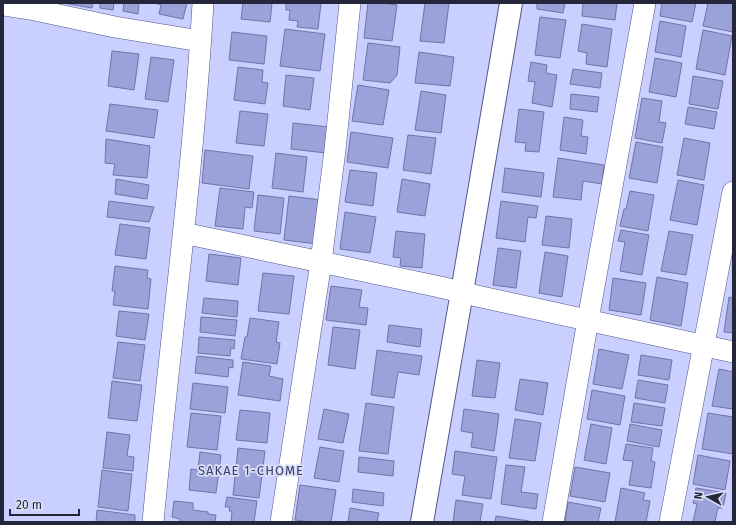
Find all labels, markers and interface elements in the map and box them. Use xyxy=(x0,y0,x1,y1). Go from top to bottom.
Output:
district label: SAKAE 1-CHOME xyxy=(198,463,304,478)
north arrow xyxy=(688,477,728,517)
scale bar xyxy=(10,491,79,517)
text: N xyxy=(692,491,706,500)
text: 20 m xyxy=(16,498,42,512)

